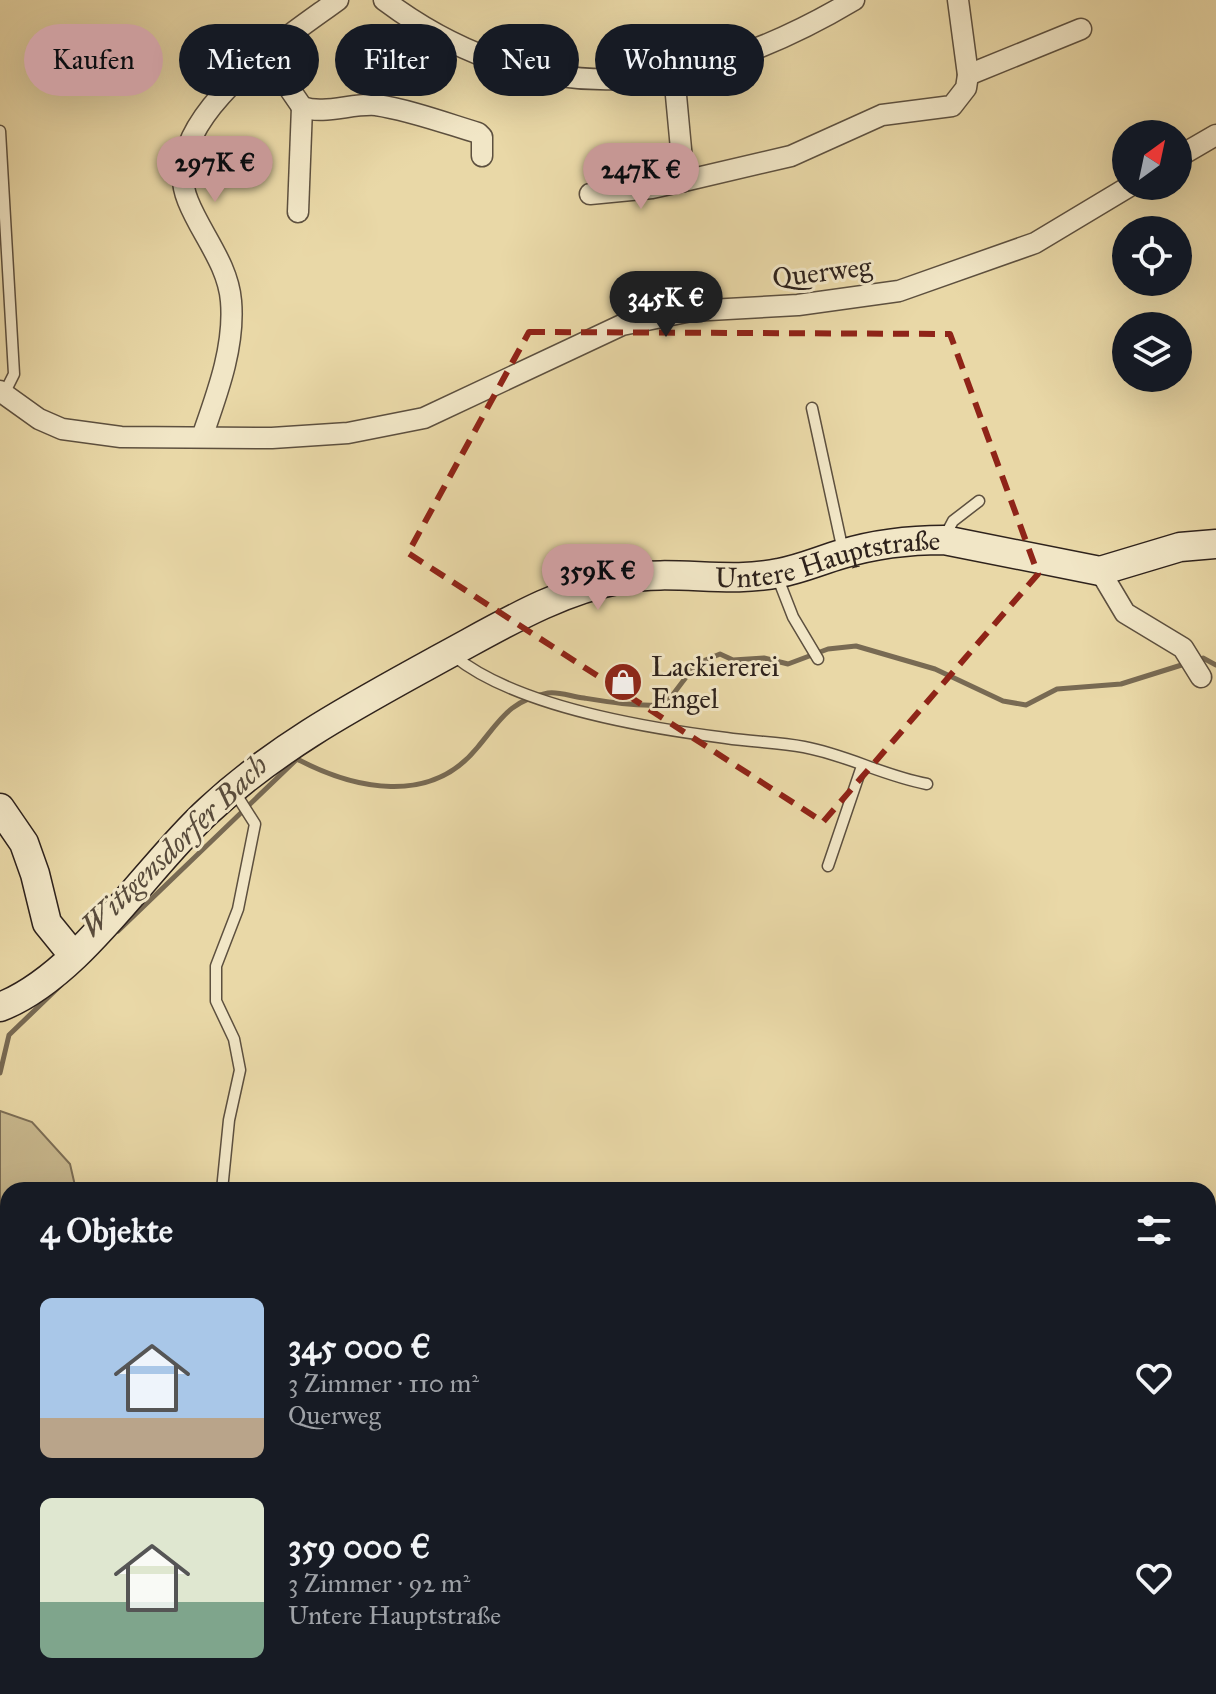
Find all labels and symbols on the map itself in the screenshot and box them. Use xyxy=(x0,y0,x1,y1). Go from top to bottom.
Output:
north arrow xyxy=(1112,120,1192,200)
pin: 297K € xyxy=(150,136,280,204)
pin: 247K € xyxy=(576,143,706,211)
street label: Querweg xyxy=(770,248,875,295)
pin: 345K € xyxy=(601,271,731,339)
street label: Untere Hauptstraße xyxy=(715,522,941,595)
pin: 359K € xyxy=(533,544,663,612)
place label: Lackiererei Engel xyxy=(651,649,780,716)
shop icon: Lackiererei Engel xyxy=(602,661,644,703)
water label: Wittgensdorfer Bach xyxy=(73,747,275,944)

